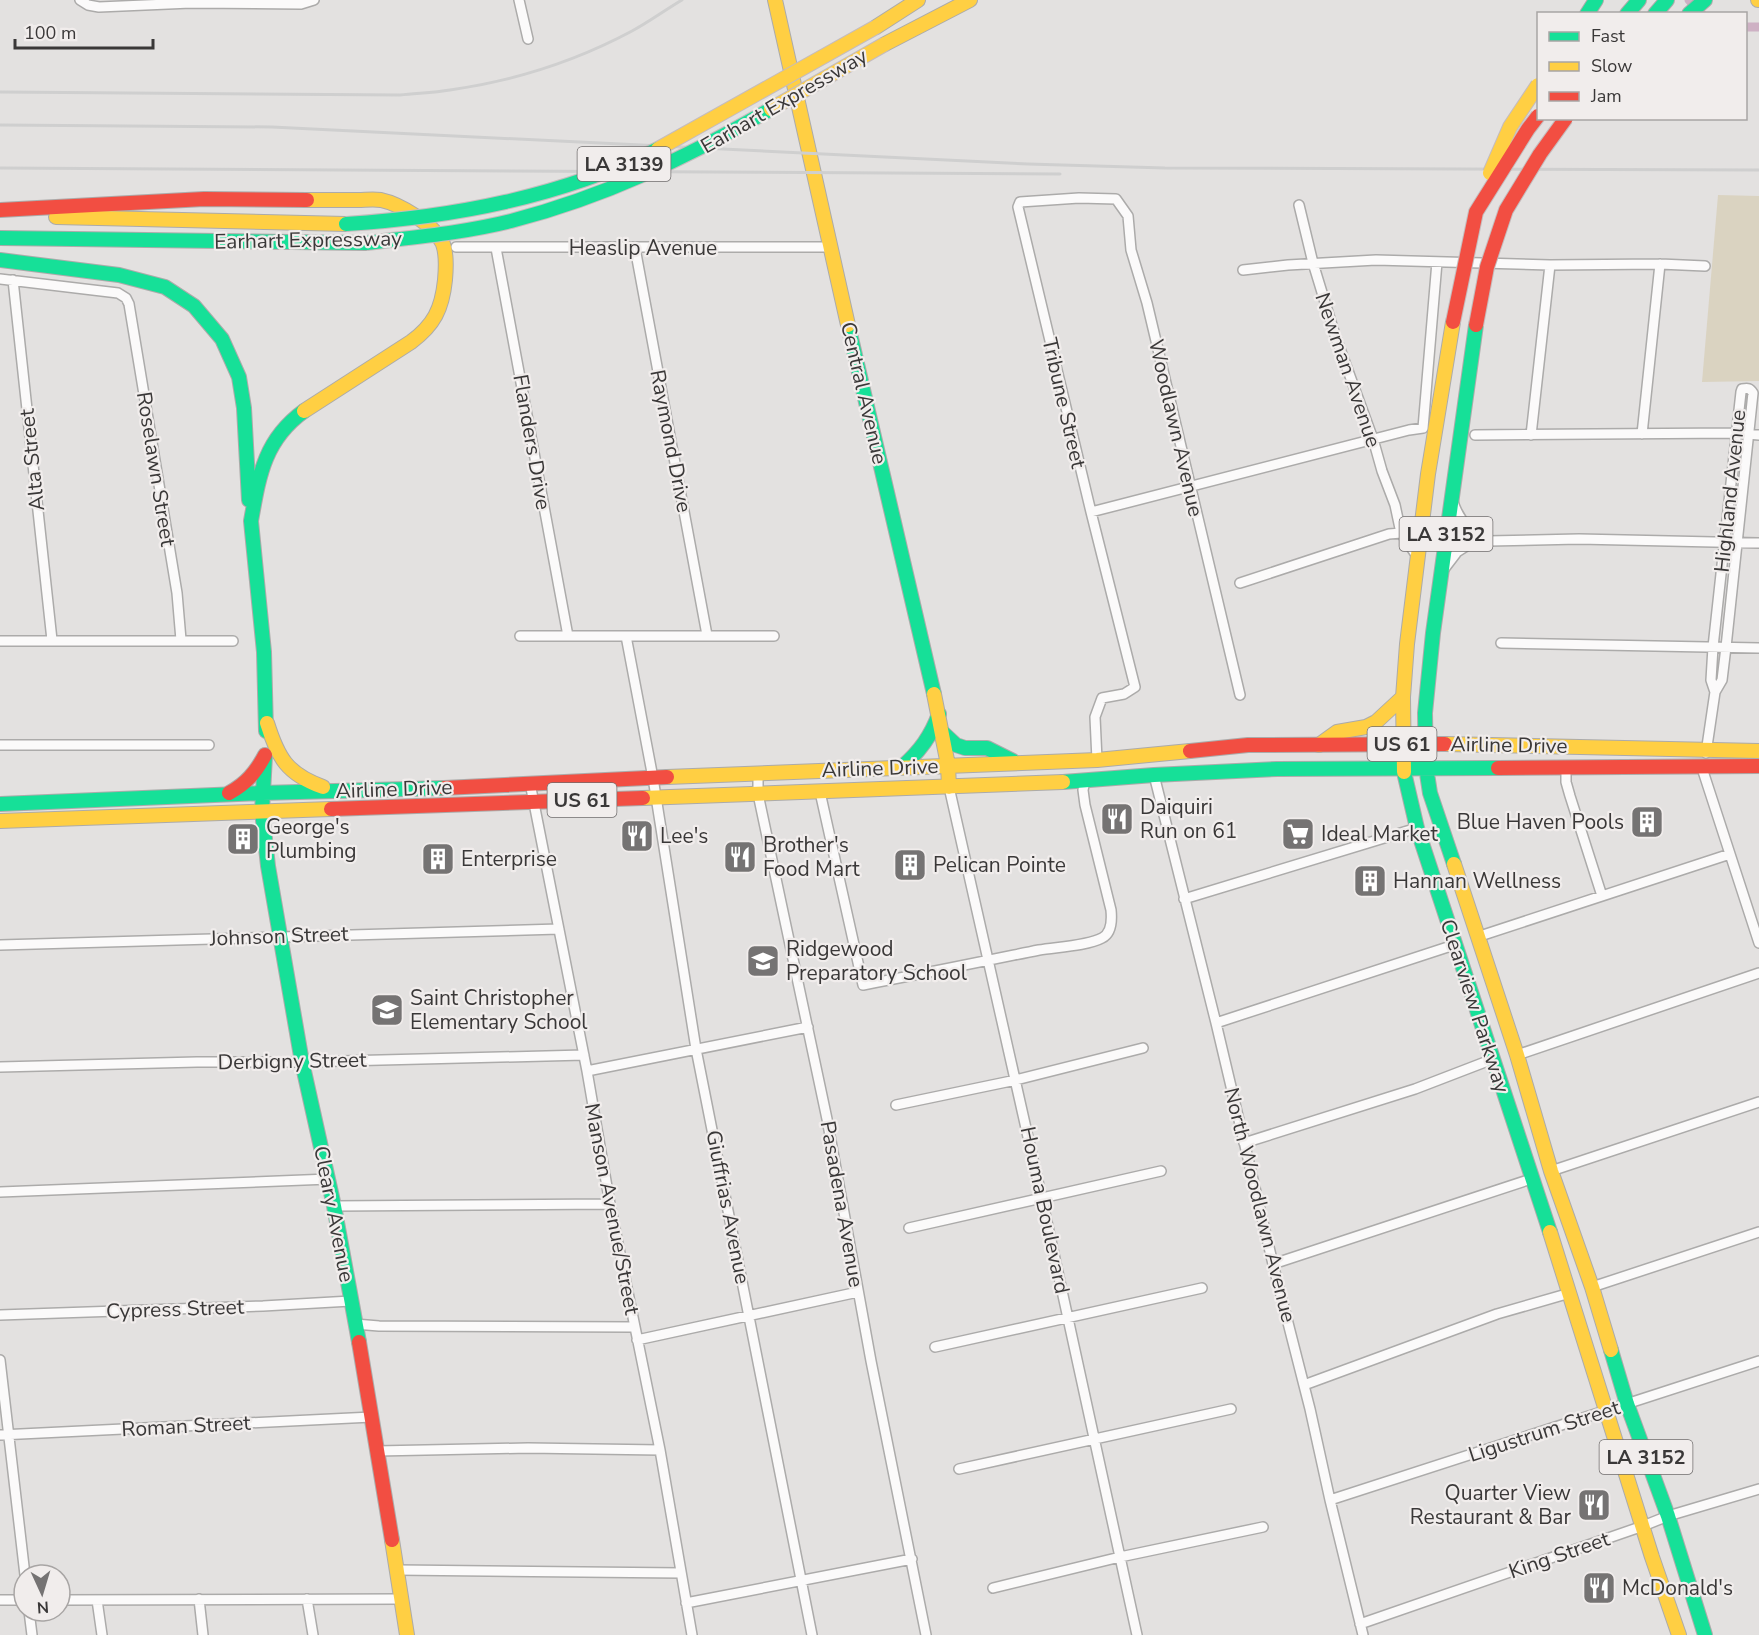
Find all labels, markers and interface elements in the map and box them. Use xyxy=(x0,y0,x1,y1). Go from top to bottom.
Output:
scale bar xyxy=(15,12,153,50)
legend xyxy=(1537,12,1747,120)
text: 100 m xyxy=(24,21,76,45)
text: Fast xyxy=(1591,24,1626,48)
street label: Earhart Expressway xyxy=(696,42,873,160)
text: Slow xyxy=(1591,54,1632,78)
text: Jam xyxy=(1590,84,1622,108)
road number: LA 3139 xyxy=(578,147,670,181)
street label: Earhart Expressway xyxy=(214,224,402,256)
street label: Heaslip Avenue xyxy=(569,234,717,262)
street label: Newman Avenue xyxy=(1308,289,1388,451)
street label: Central Avenue xyxy=(834,319,894,467)
street label: Tribune Street xyxy=(1035,335,1093,472)
street label: Woodlawn Avenue xyxy=(1142,337,1210,519)
street label: Raymond Drive xyxy=(643,367,699,515)
street label: Flanders Drive xyxy=(506,372,558,512)
street label: Roselawn Street xyxy=(130,390,182,549)
street label: Alta Street xyxy=(13,407,51,512)
street label: Highland Avenue xyxy=(1708,408,1752,574)
road number: LA 3152 xyxy=(1400,517,1492,551)
road number: US 61 xyxy=(1368,727,1436,761)
street label: Airline Drive xyxy=(1450,730,1568,760)
street label: Airline Drive xyxy=(821,752,939,784)
street label: Airline Drive xyxy=(335,773,453,805)
road number: US 61 xyxy=(548,783,616,817)
place label: Daiquiri Run on 61 xyxy=(1140,793,1237,845)
restaurant icon: Daiquiri Run on 61 xyxy=(1099,801,1135,837)
building icon: Blue Haven Pools xyxy=(1629,804,1665,840)
place label: Blue Haven Pools xyxy=(1457,808,1624,836)
place label: George's Plumbing xyxy=(266,813,357,865)
supermarket icon: Ideal Market xyxy=(1280,816,1316,852)
restaurant icon: Lee's xyxy=(619,818,655,854)
place label: Ideal Market xyxy=(1321,820,1439,848)
building icon: George's Plumbing xyxy=(225,821,261,857)
place label: Lee's xyxy=(660,822,708,850)
place label: Brother's Food Mart xyxy=(763,831,860,883)
restaurant icon: Brother's Food Mart xyxy=(722,839,758,875)
building icon: Enterprise xyxy=(420,841,456,877)
place label: Enterprise xyxy=(461,845,557,873)
building icon: Pelican Pointe xyxy=(892,847,928,883)
place label: Pelican Pointe xyxy=(933,851,1066,879)
building icon: Hannan Wellness xyxy=(1352,863,1388,899)
place label: Hannan Wellness xyxy=(1393,867,1561,895)
street label: Clearview Parkway xyxy=(1434,915,1516,1097)
street label: Johnson Street xyxy=(208,920,349,952)
place label: Ridgewood Preparatory School xyxy=(786,935,968,987)
school or university icon: Ridgewood Preparatory School xyxy=(745,943,781,979)
place label: Saint Christopher Elementary School xyxy=(410,984,588,1036)
school or university icon: Saint Christopher Elementary School xyxy=(369,992,405,1028)
street label: Derbigny Street xyxy=(217,1046,367,1076)
street label: North Woodlawn Avenue xyxy=(1217,1085,1303,1325)
street label: Manson Avenue/Street xyxy=(578,1101,646,1318)
street label: Pasadena Avenue xyxy=(814,1119,870,1289)
street label: Houma Boulevard xyxy=(1014,1124,1076,1296)
street label: Giuffrias Avenue xyxy=(699,1128,757,1286)
street label: Cleary Avenue xyxy=(307,1143,361,1285)
street label: Cypress Street xyxy=(105,1293,245,1325)
street label: Ligustrum Street xyxy=(1465,1393,1624,1469)
street label: Roman Street xyxy=(121,1409,252,1443)
road number: LA 3152 xyxy=(1600,1440,1692,1474)
place label: Quarter View Restaurant & Bar xyxy=(1410,1479,1571,1531)
restaurant icon: Quarter View Restaurant & Bar xyxy=(1576,1487,1612,1523)
street label: King Street xyxy=(1505,1524,1614,1585)
north arrow xyxy=(12,1563,72,1623)
restaurant icon: McDonald's xyxy=(1581,1570,1617,1606)
place label: McDonald's xyxy=(1622,1574,1733,1602)
text: N xyxy=(36,1596,50,1618)

